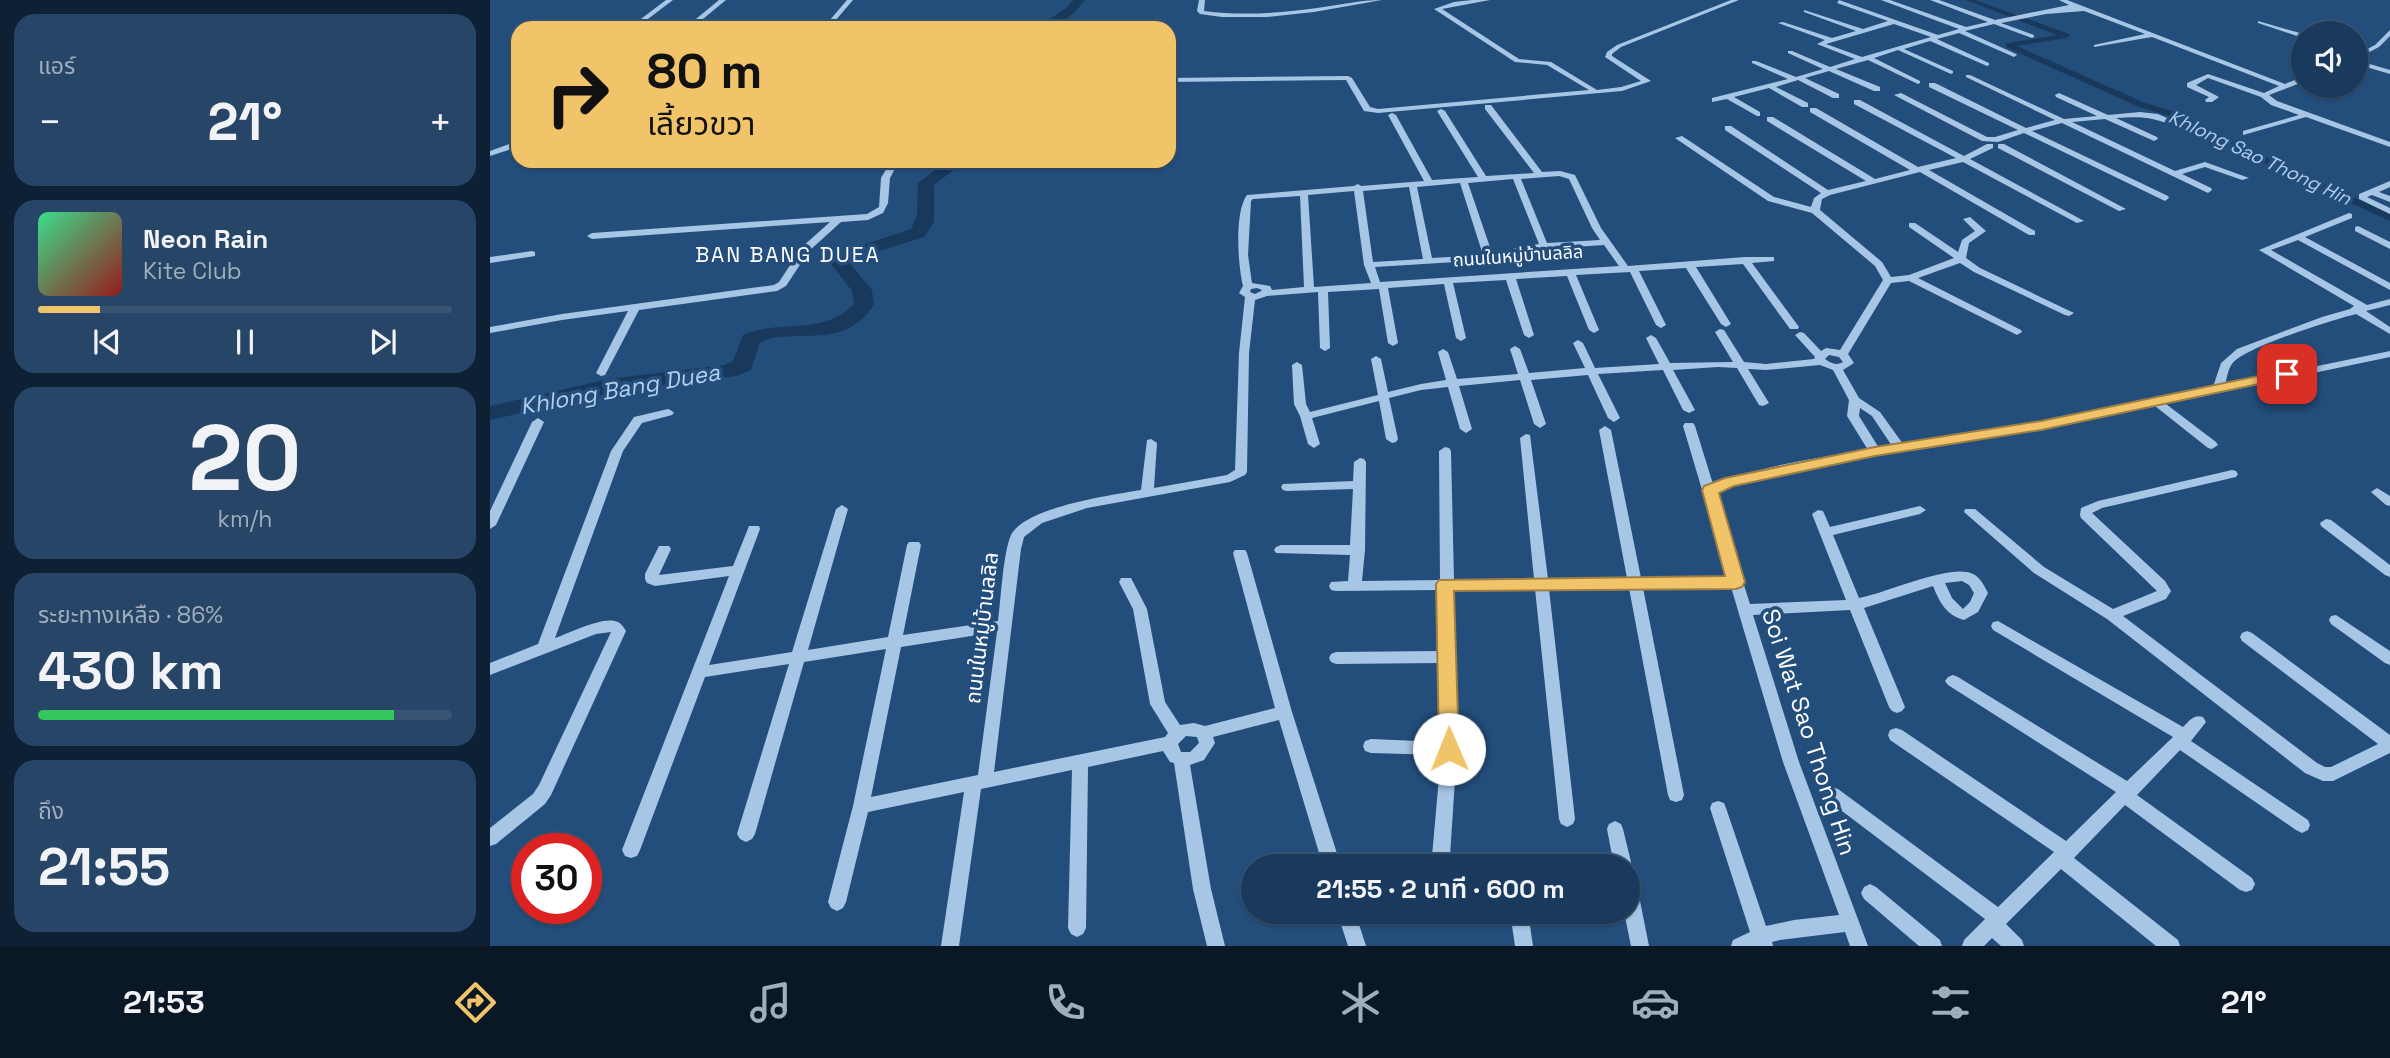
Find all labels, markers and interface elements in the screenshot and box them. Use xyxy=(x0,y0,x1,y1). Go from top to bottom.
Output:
map controls xyxy=(2291,21,2368,98)
button: sound xyxy=(2291,21,2368,98)
text: 80 m xyxy=(647,40,762,102)
icon: right xyxy=(532,49,623,140)
text: แอร์ xyxy=(38,51,75,81)
text: 21° xyxy=(208,89,282,155)
text: − xyxy=(38,98,62,146)
text: + xyxy=(428,98,452,146)
text: เลี้ยวขวา xyxy=(647,104,755,144)
water label: Khlong Sao Thong Hin xyxy=(2164,104,2356,211)
text: Neon Rain xyxy=(143,222,268,256)
street label: ถนนในหมู่บ้านลลิล xyxy=(1452,239,1584,273)
district label: BAN BANG DUEA xyxy=(695,241,881,268)
text: Kite Club xyxy=(143,256,242,286)
icon: previous xyxy=(88,323,126,361)
icon: pause xyxy=(226,323,264,361)
icon: next xyxy=(364,323,402,361)
pin xyxy=(2257,344,2317,404)
icon: arrive xyxy=(2268,355,2306,393)
water label: Khlong Bang Duea xyxy=(518,357,723,421)
text: 20 xyxy=(188,400,302,517)
text: km/h xyxy=(218,504,272,534)
street label: ถนนในหมู่บ้านลลิล xyxy=(959,551,1004,705)
text: ระยะทางเหลือ · 86% xyxy=(38,600,223,630)
street label: Soi Wat Sao Thong Hin xyxy=(1755,605,1864,859)
text: 430 km xyxy=(38,638,223,704)
position arrow xyxy=(1412,712,1486,786)
text: ถึง xyxy=(38,796,64,826)
speed limit sign: 30 xyxy=(511,833,602,924)
text: 21:55 xyxy=(38,834,170,900)
text: 21:55 · 2 นาที · 600 m xyxy=(1316,872,1565,906)
icon: directions xyxy=(451,978,500,1027)
icon: music xyxy=(746,978,795,1027)
icon: phone xyxy=(1041,978,1090,1027)
icon: climate xyxy=(1336,978,1385,1027)
icon: car xyxy=(1631,978,1680,1027)
icon: filters xyxy=(1926,978,1975,1027)
text: 21:53 xyxy=(123,982,205,1022)
text: 21° xyxy=(2221,982,2267,1022)

